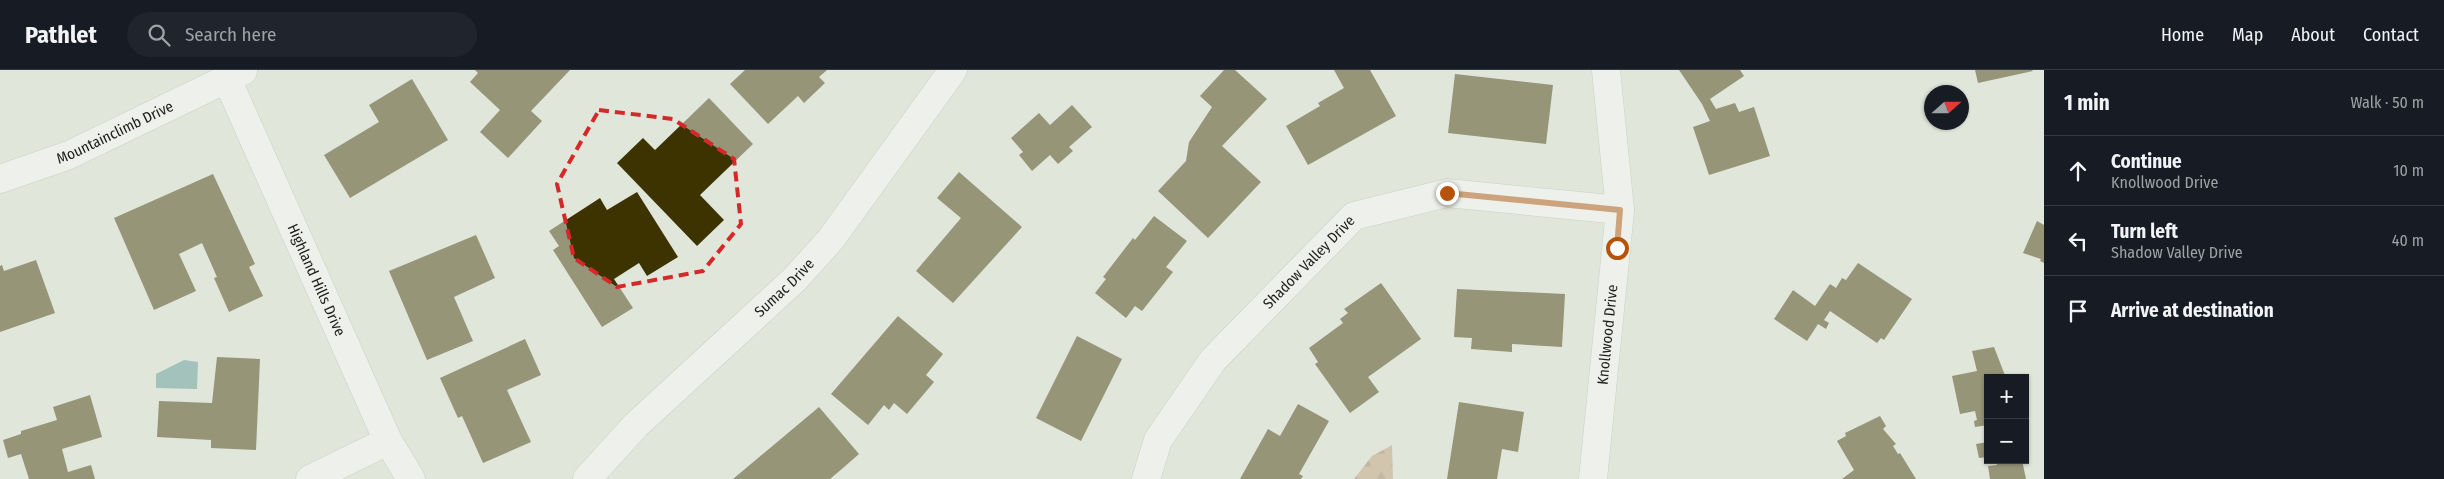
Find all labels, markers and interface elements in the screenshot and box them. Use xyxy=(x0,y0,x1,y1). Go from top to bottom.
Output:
search box xyxy=(127,12,477,57)
text: Pathlet xyxy=(25,21,97,49)
icon: search xyxy=(145,21,173,49)
text: Search here xyxy=(185,23,276,46)
text: Home xyxy=(2161,24,2204,46)
text: Map xyxy=(2232,24,2263,46)
text: About xyxy=(2291,24,2335,46)
text: Contact xyxy=(2363,24,2419,46)
north arrow xyxy=(1924,85,1969,130)
text: 1 min xyxy=(2064,90,2110,116)
text: Walk · 50 m xyxy=(2350,93,2424,112)
street label: Mountainclimb Drive xyxy=(54,97,176,168)
text: Continue xyxy=(2111,150,2182,173)
icon: ahead xyxy=(2064,157,2092,185)
text: 10 m xyxy=(2393,161,2424,180)
text: Knollwood Drive xyxy=(2111,173,2218,192)
route end xyxy=(1436,182,1459,205)
street label: Shadow Valley Drive xyxy=(1259,212,1359,312)
text: Turn left xyxy=(2111,220,2178,243)
street label: Highland Hills Drive xyxy=(284,221,349,339)
icon: left xyxy=(2064,227,2092,255)
text: 40 m xyxy=(2392,231,2424,250)
route start xyxy=(1606,237,1629,260)
text: Shadow Valley Drive xyxy=(2111,243,2243,262)
street label: Sumac Drive xyxy=(751,255,818,321)
street label: Knollwood Drive xyxy=(1593,284,1621,386)
icon: arrive xyxy=(2064,297,2092,325)
text: Arrive at destination xyxy=(2111,299,2274,322)
map controls xyxy=(1984,374,2029,464)
button: + xyxy=(1984,374,2029,419)
button: − xyxy=(1984,419,2029,464)

